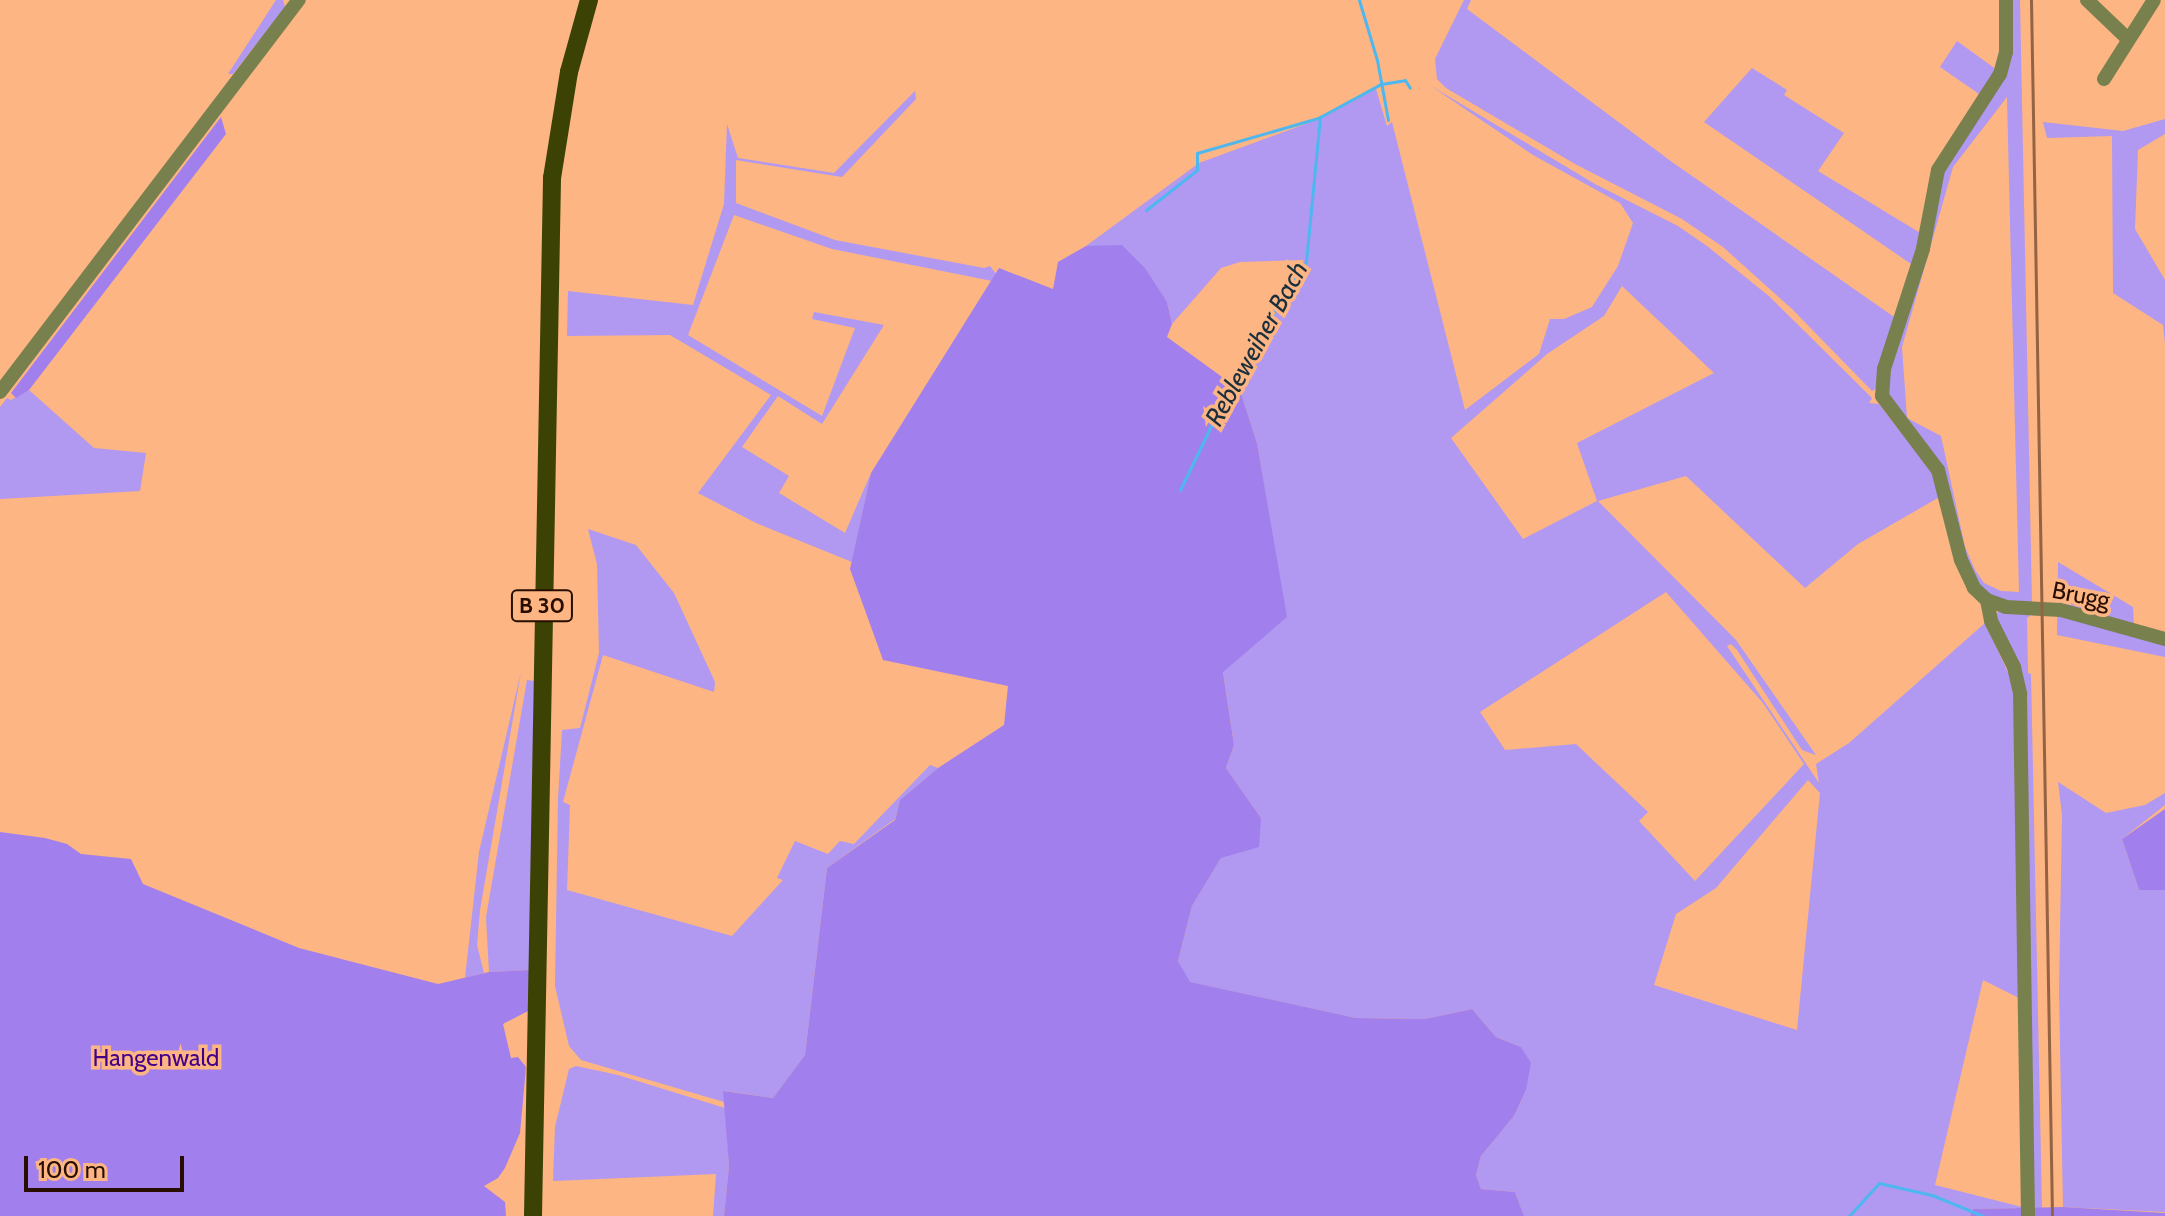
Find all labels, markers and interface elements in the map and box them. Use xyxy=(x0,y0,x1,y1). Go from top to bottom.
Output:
water label: Rebleweiher Bach xyxy=(1199,256,1315,432)
street label: Brugg xyxy=(2050,575,2112,615)
road number: B 30 xyxy=(510,588,574,624)
park label: Hangenwald xyxy=(93,1044,219,1072)
scale bar xyxy=(28,1140,188,1190)
text: 100 m xyxy=(38,1155,106,1184)

